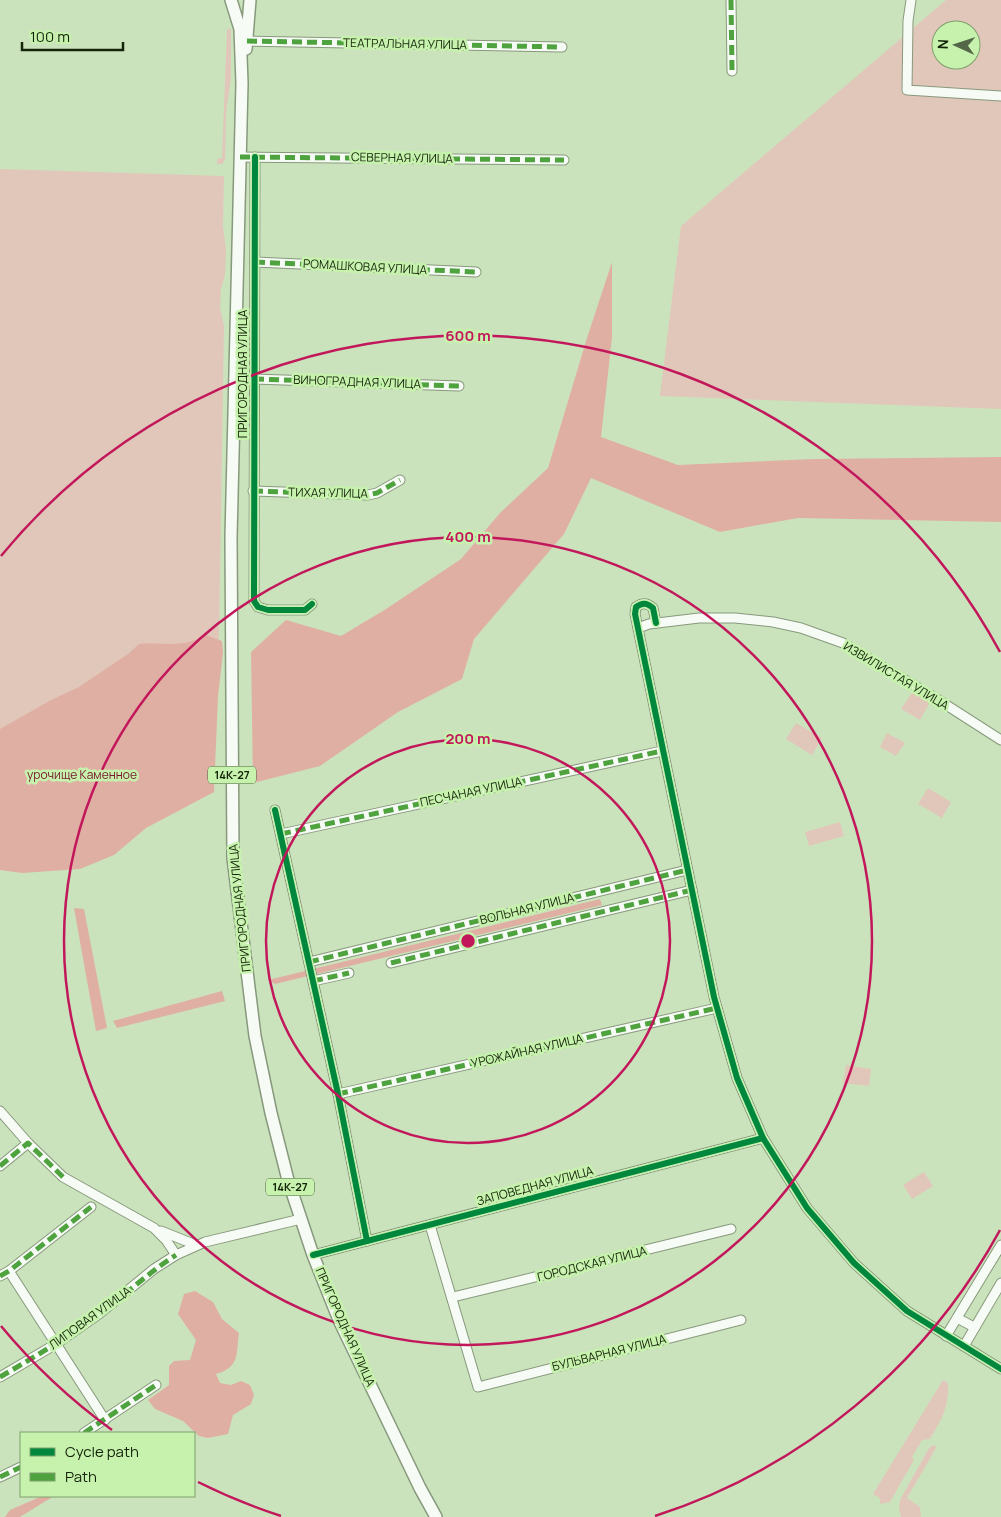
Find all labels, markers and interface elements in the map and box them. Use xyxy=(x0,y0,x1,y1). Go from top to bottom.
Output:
scale bar xyxy=(22,20,124,52)
north arrow xyxy=(931,20,981,70)
text: 100 m xyxy=(30,26,70,47)
street label: ТЕАТРАЛЬНАЯ УЛИЦА xyxy=(343,34,468,53)
text: N xyxy=(933,39,952,50)
street label: СЕВЕРНАЯ УЛИЦА xyxy=(351,148,454,167)
street label: РОМАШКОВАЯ УЛИЦА xyxy=(303,255,428,278)
street label: ПРИГОРОДНАЯ УЛИЦА xyxy=(234,309,251,438)
text: 600 m xyxy=(445,325,491,346)
street label: ВИНОГРАДНАЯ УЛИЦА xyxy=(293,371,422,392)
street label: ТИХАЯ УЛИЦА xyxy=(288,483,368,502)
text: 400 m xyxy=(445,526,491,547)
street label: ИЗВИЛИСТАЯ УЛИЦА xyxy=(840,637,952,714)
text: 200 m xyxy=(445,728,491,749)
park label: урочище Каменное xyxy=(27,766,137,783)
road number: 14К-27 xyxy=(208,766,256,784)
street label: ПЕСЧАНАЯ УЛИЦА xyxy=(418,772,524,811)
street label: ПРИГОРОДНАЯ УЛИЦА xyxy=(224,843,255,973)
street label: ВОЛЬНАЯ УЛИЦА xyxy=(478,888,576,928)
centre of rings xyxy=(459,932,477,950)
street label: УРОЖАЙНАЯ УЛИЦА xyxy=(469,1029,585,1072)
street label: ЗАПОВЕДНАЯ УЛИЦА xyxy=(475,1162,595,1209)
road number: 14К-27 xyxy=(266,1178,314,1196)
street label: ГОРОДСКАЯ УЛИЦА xyxy=(535,1242,649,1285)
street label: ПРИГОРОДНАЯ УЛИЦА xyxy=(312,1265,380,1389)
street label: ЛИПОВАЯ УЛИЦА xyxy=(45,1282,135,1353)
street label: БУЛЬВАРНАЯ УЛИЦА xyxy=(550,1330,668,1375)
legend xyxy=(20,1432,195,1497)
text: Cycle path xyxy=(65,1441,139,1462)
text: Path xyxy=(65,1466,97,1487)

